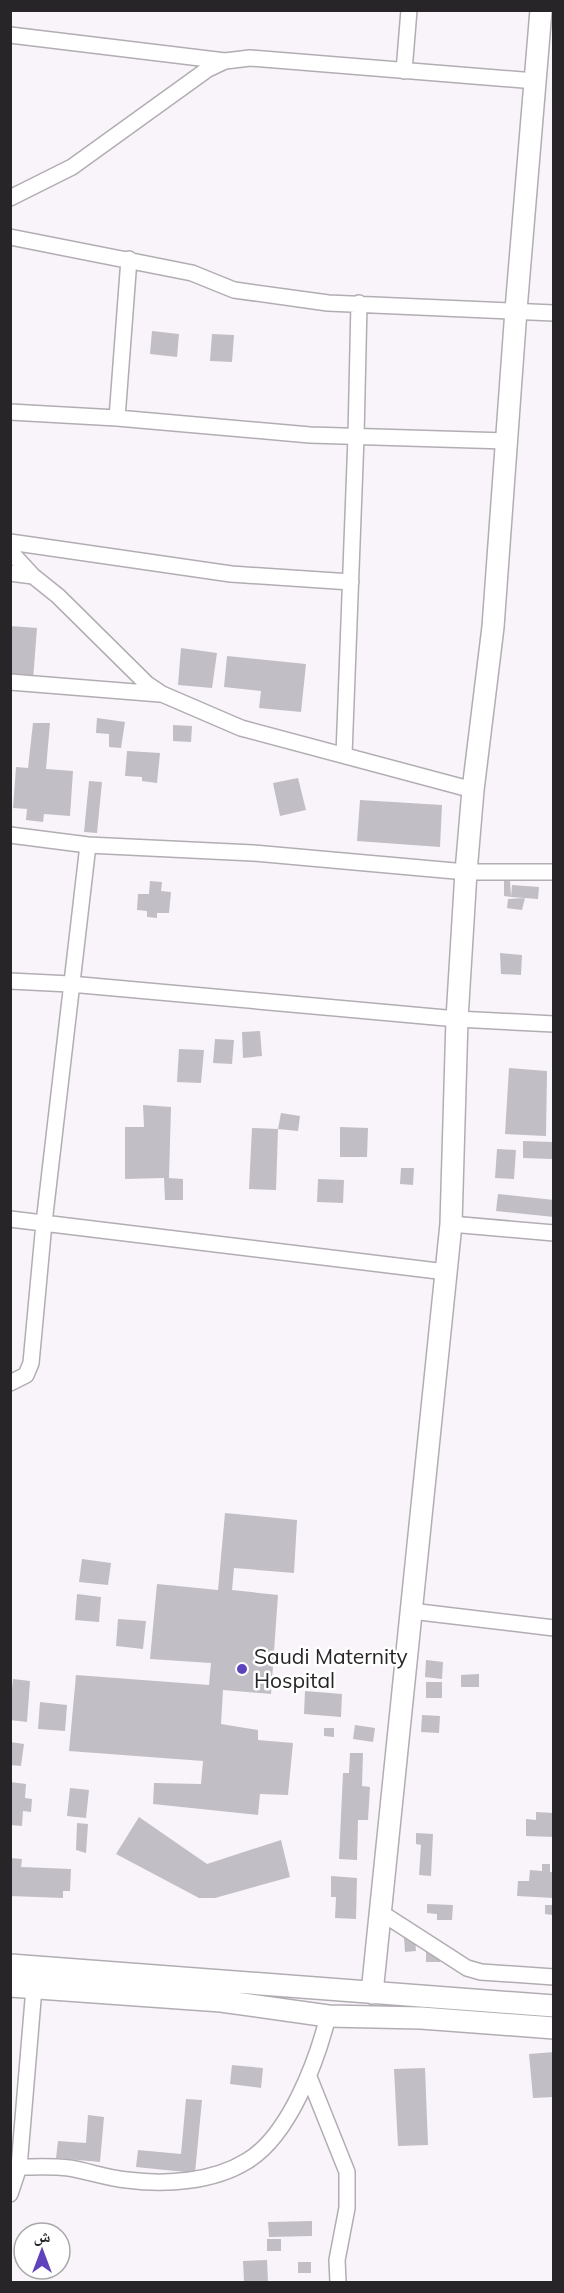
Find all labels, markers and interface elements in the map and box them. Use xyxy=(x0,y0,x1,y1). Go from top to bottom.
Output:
place label: Saudi Maternity Hospital xyxy=(254,1643,408,1693)
marker: Saudi Maternity Hospital xyxy=(235,1662,249,1676)
north arrow xyxy=(12,2221,72,2281)
text: ش xyxy=(34,2226,51,2246)

